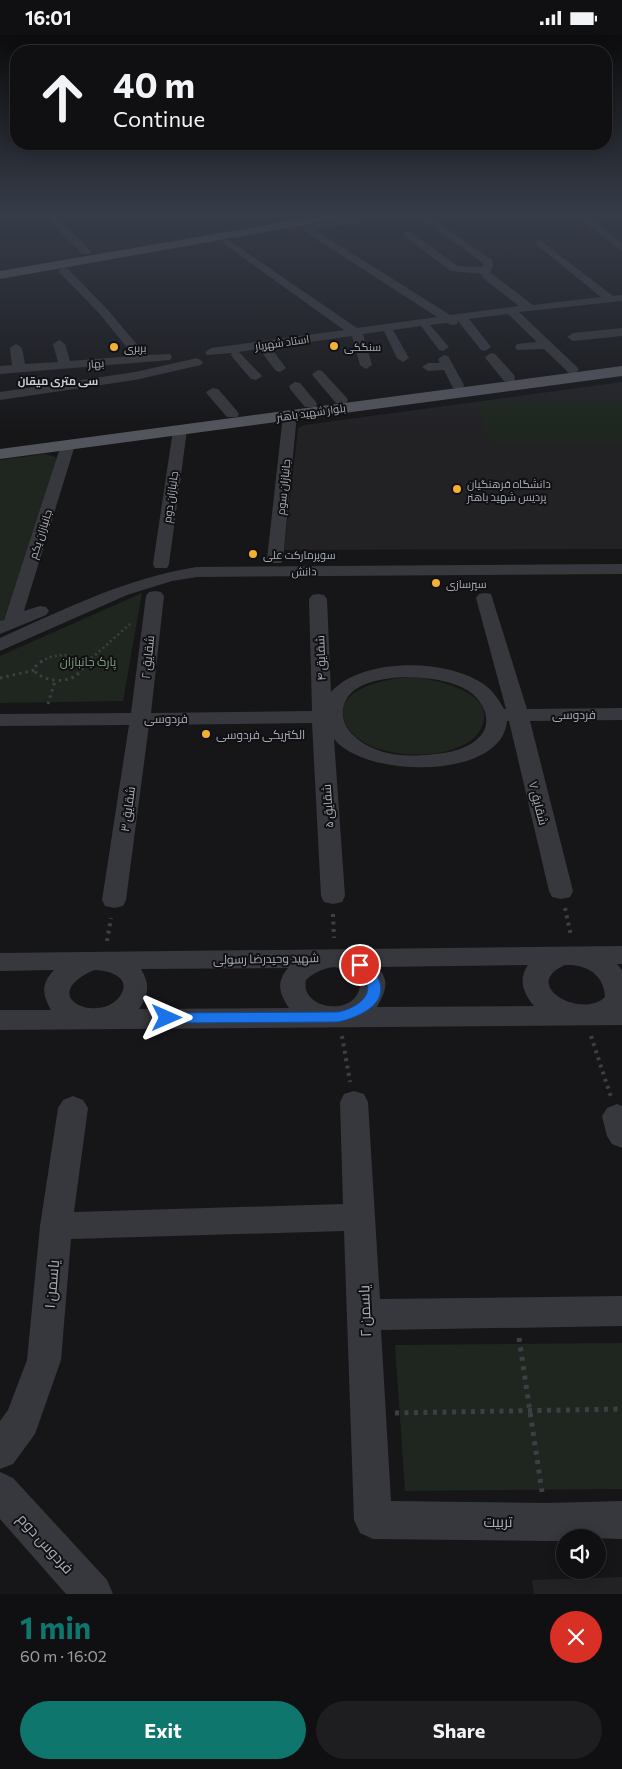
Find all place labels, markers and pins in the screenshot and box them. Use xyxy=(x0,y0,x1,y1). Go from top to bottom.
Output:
marker: سنگکی xyxy=(328,340,340,352)
place label: سنگکی xyxy=(344,340,381,354)
marker: بربری xyxy=(108,341,120,353)
place label: بربری xyxy=(124,341,146,355)
place label: دانشگاه فرهنگیان پردیس شهید باهنر xyxy=(466,477,551,504)
marker: دانشگاه فرهنگیان پردیس شهید باهنر xyxy=(451,483,463,495)
marker: سوپرمارکت علی xyxy=(247,548,259,560)
place label: سوپرمارکت علی xyxy=(263,548,335,562)
marker: سپرسازی xyxy=(430,577,442,589)
place label: سپرسازی xyxy=(446,577,487,591)
place label: الکتریکی فردوسی xyxy=(216,727,305,742)
marker: الکتریکی فردوسی xyxy=(200,728,212,740)
pin xyxy=(339,944,381,986)

